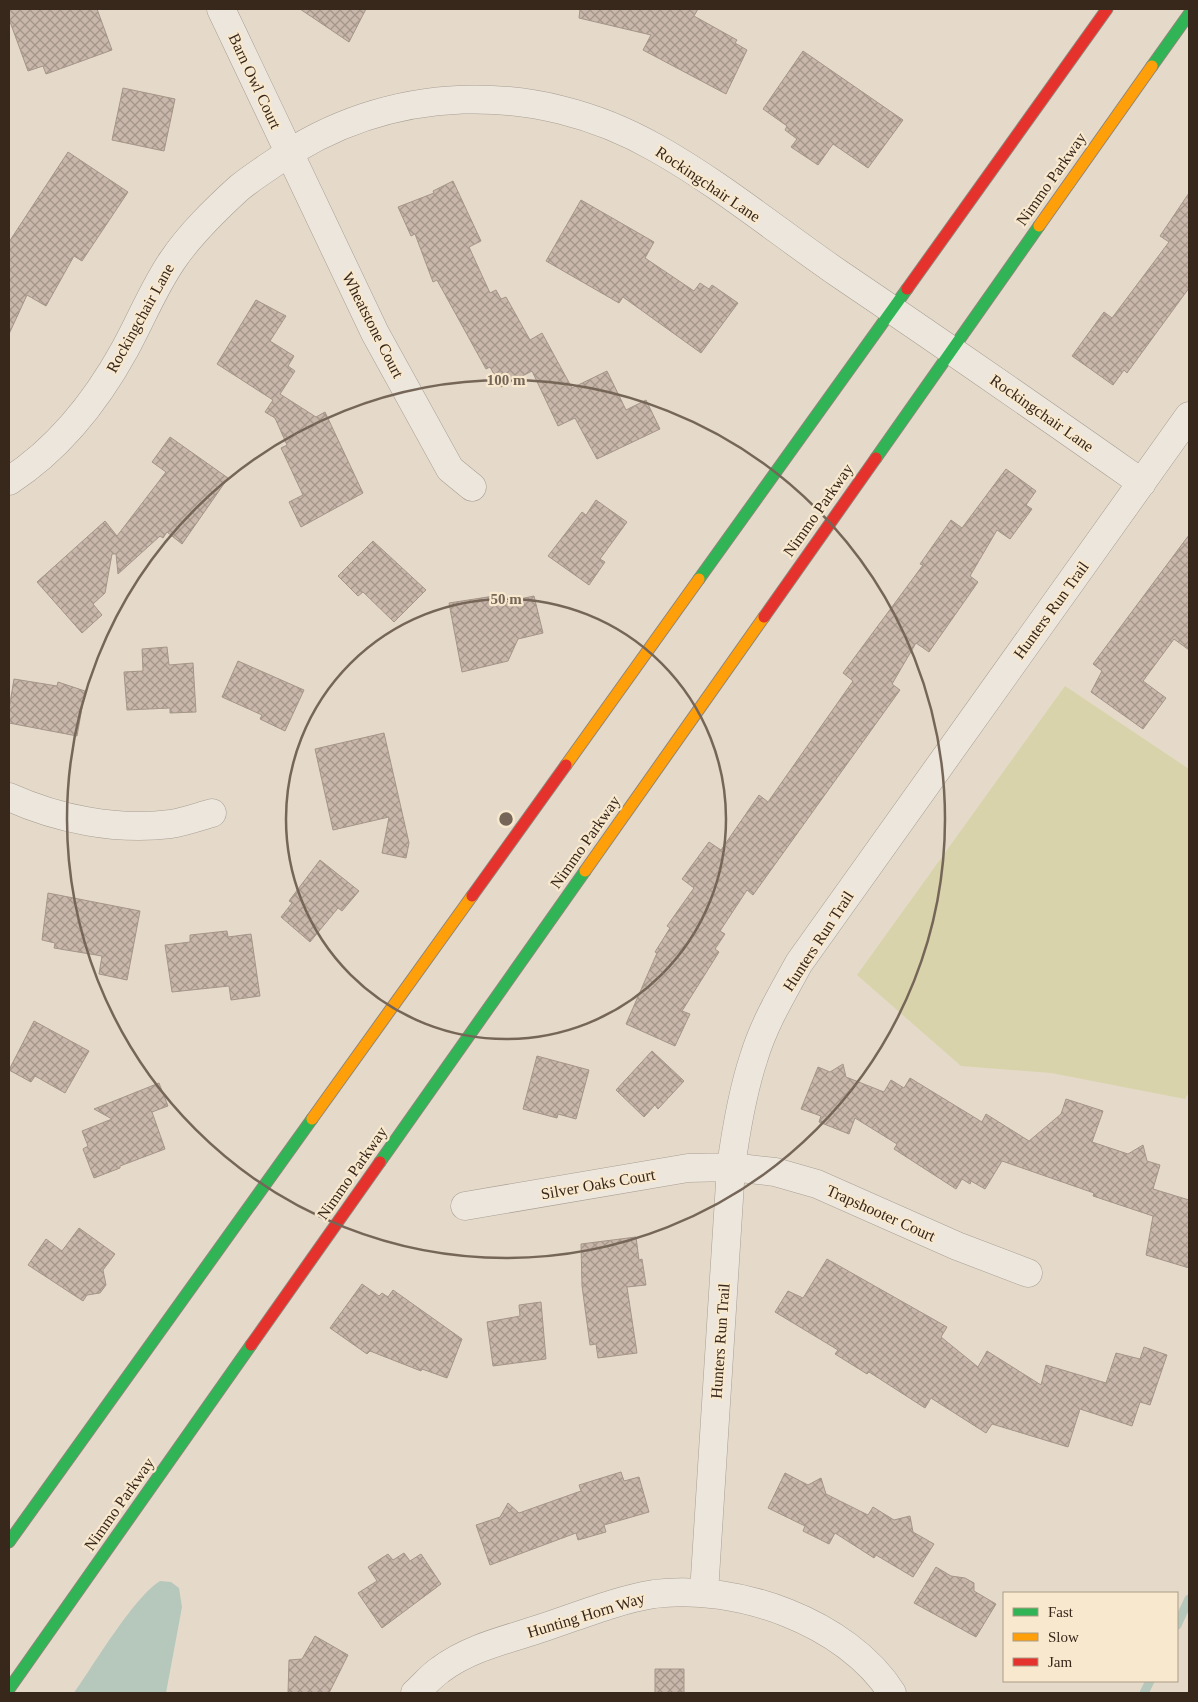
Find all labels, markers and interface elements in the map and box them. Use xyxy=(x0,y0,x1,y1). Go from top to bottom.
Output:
street label: Barn Owl Court xyxy=(226,31,285,132)
street label: Nimmo Parkway xyxy=(1013,130,1090,229)
street label: Rockingchair Lane xyxy=(652,143,763,226)
street label: Rockingchair Lane xyxy=(103,260,178,376)
street label: Wheatstone Court xyxy=(339,269,407,381)
street label: Rockingchair Lane xyxy=(987,371,1097,456)
text: 100 m xyxy=(487,372,526,388)
street label: Nimmo Parkway xyxy=(780,461,857,560)
street label: Hunters Run Trail xyxy=(1010,558,1092,662)
text: 50 m xyxy=(490,591,522,607)
street label: Nimmo Parkway xyxy=(547,793,624,892)
centre of rings xyxy=(497,810,515,828)
street label: Hunters Run Trail xyxy=(779,887,857,994)
street label: Nimmo Parkway xyxy=(314,1124,391,1223)
street label: Silver Oaks Court xyxy=(540,1166,657,1202)
street label: Trapshooter Court xyxy=(824,1181,938,1246)
street label: Hunters Run Trail xyxy=(707,1282,733,1399)
street label: Nimmo Parkway xyxy=(81,1455,158,1554)
street label: Hunting Horn Way xyxy=(525,1589,647,1642)
legend xyxy=(1003,1592,1178,1682)
text: Fast xyxy=(1048,1604,1074,1620)
text: Slow xyxy=(1048,1629,1079,1645)
text: Jam xyxy=(1048,1654,1072,1670)

